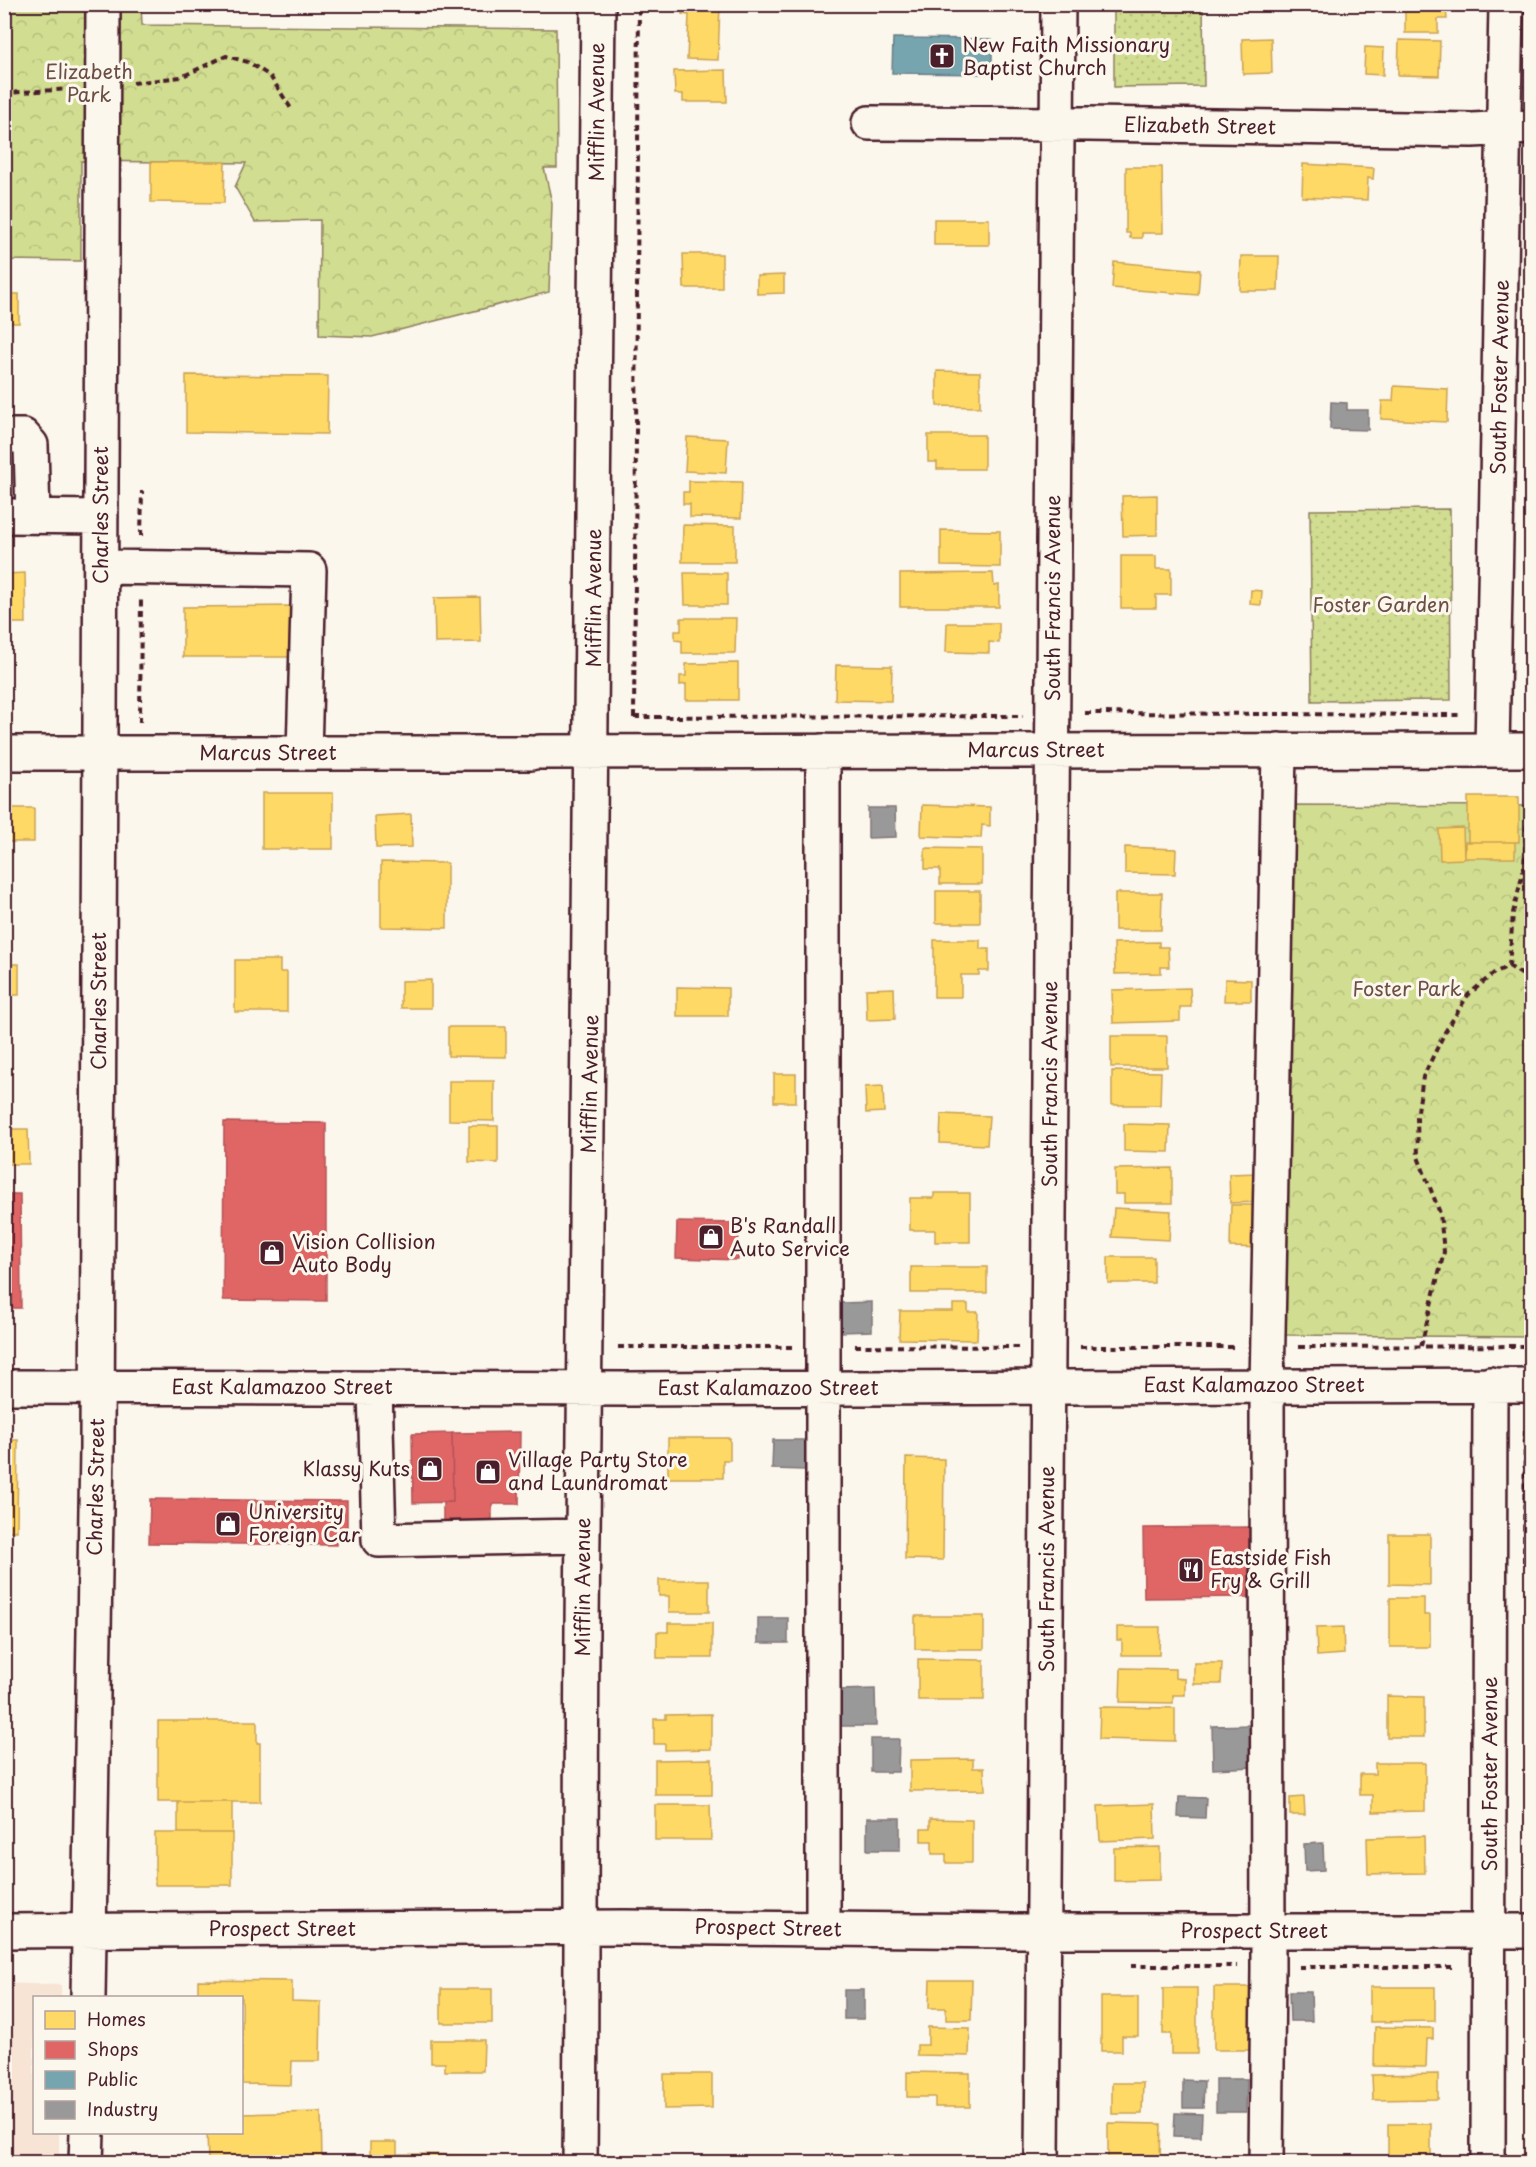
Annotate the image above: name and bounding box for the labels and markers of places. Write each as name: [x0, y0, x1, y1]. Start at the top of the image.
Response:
place label: New Faith Missionary Baptist Church: [962, 29, 1170, 82]
church icon: New Faith Missionary Baptist Church: [927, 41, 957, 71]
place label: B's Randall Auto Service: [730, 1210, 850, 1263]
shop icon: B's Randall Auto Service: [696, 1222, 726, 1252]
place label: Vision Collision Auto Body: [292, 1226, 436, 1279]
shop icon: Vision Collision Auto Body: [257, 1238, 287, 1268]
place label: Village Party Store and Laundromat: [508, 1444, 688, 1497]
place label: Klassy Kuts: [303, 1453, 410, 1483]
shop icon: Klassy Kuts: [415, 1454, 445, 1484]
shop icon: Village Party Store and Laundromat: [473, 1457, 503, 1487]
place label: University Foreign Car: [248, 1496, 361, 1549]
shop icon: University Foreign Car: [213, 1509, 243, 1539]
place label: Eastside Fish Fry & Grill: [1210, 1542, 1332, 1595]
restaurant icon: Eastside Fish Fry & Grill: [1176, 1555, 1206, 1585]

